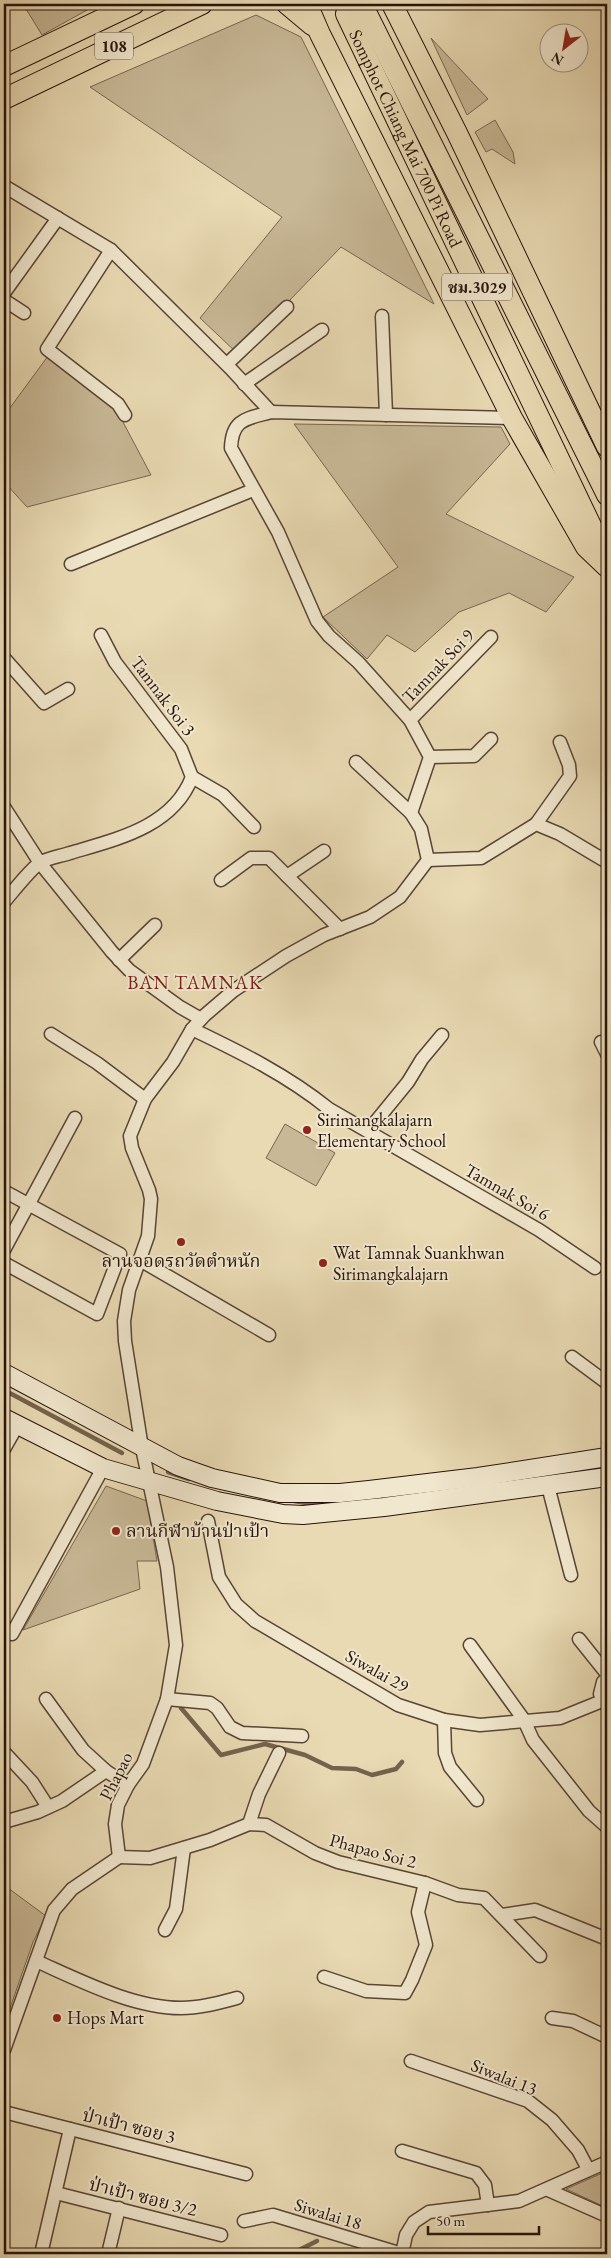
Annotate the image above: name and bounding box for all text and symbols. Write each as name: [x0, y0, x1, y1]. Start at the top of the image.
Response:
north arrow: [538, 22, 588, 72]
street label: Somphot Chiang Mai 700 Pi Road: [344, 26, 468, 252]
road number: 108: [95, 32, 133, 59]
text: N: [547, 48, 567, 70]
road number: ชม.3029: [442, 274, 512, 300]
street label: Tamnak Soi 9: [397, 624, 479, 707]
street label: Tamnak Soi 3: [126, 651, 201, 740]
district label: BAN TAMNAK: [127, 970, 263, 995]
place label: Sirimangkalajarn Elementary School: [317, 1108, 446, 1152]
marker: Sirimangkalajarn Elementary School: [301, 1124, 313, 1136]
street label: Tamnak Soi 6: [461, 1158, 554, 1225]
marker: ลานจอดรถวัดตำหนัก: [175, 1236, 187, 1248]
place label: Wat Tamnak Suankhwan Sirimangkalajarn: [333, 1241, 505, 1285]
place label: ลานจอดรถวัดตำหนัก: [101, 1249, 261, 1272]
marker: Wat Tamnak Suankhwan Sirimangkalajarn: [317, 1257, 329, 1269]
place label: ลานกีฬาบ้านป่าเป้า: [126, 1519, 269, 1542]
marker: ลานกีฬาบ้านป่าเป้า: [110, 1525, 122, 1537]
street label: Siwalai 29: [342, 1644, 413, 1697]
street label: Phapao: [94, 1748, 138, 1804]
street label: Phapao Soi 2: [327, 1828, 419, 1873]
place label: Hops Mart: [67, 2006, 144, 2029]
marker: Hops Mart: [51, 2012, 63, 2024]
street label: Siwalai 13: [468, 2053, 540, 2100]
street label: ป่าเป้า ซอย 3: [80, 2103, 178, 2148]
street label: ป่าเป้า ซอย 3/2: [87, 2172, 200, 2221]
street label: Siwalai 18: [292, 2192, 364, 2235]
scale bar: [428, 2203, 540, 2235]
text: 50 m: [436, 2211, 465, 2230]

